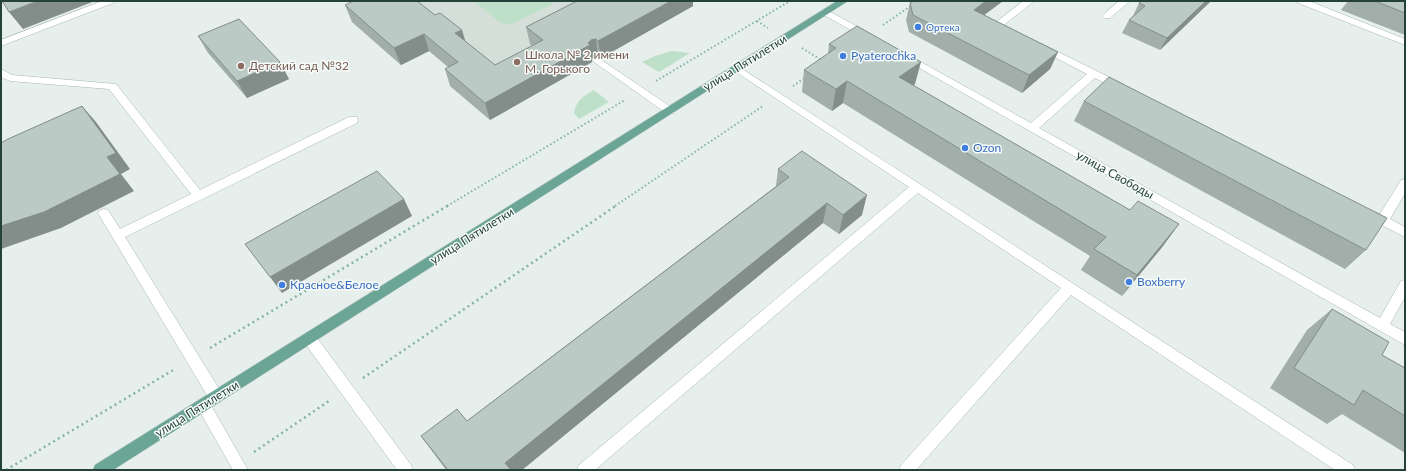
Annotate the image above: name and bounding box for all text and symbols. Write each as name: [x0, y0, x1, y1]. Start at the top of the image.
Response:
place label: Ортека: [926, 21, 960, 33]
marker: Ортека: [913, 22, 923, 32]
street label: улица Пятилетки: [700, 31, 789, 94]
place label: Школа № 2 имени М. Горького: [525, 47, 629, 76]
place label: Pyaterochka: [851, 48, 916, 63]
marker: Pyaterochka: [838, 51, 848, 61]
marker: Школа № 2 имени М. Горького: [512, 57, 522, 67]
place label: Детский сад №32: [249, 58, 349, 73]
marker: Детский сад №32: [236, 61, 246, 71]
place label: Ozon: [973, 140, 1001, 155]
marker: Ozon: [960, 143, 970, 153]
street label: улица Свободы: [1074, 147, 1157, 202]
street label: улица Пятилетки: [427, 204, 516, 267]
place label: Boxberry: [1137, 274, 1186, 289]
place label: Красное&Белое: [290, 277, 379, 292]
marker: Boxberry: [1124, 277, 1134, 287]
marker: Красное&Белое: [277, 280, 287, 290]
street label: улица Пятилетки: [152, 377, 241, 440]

